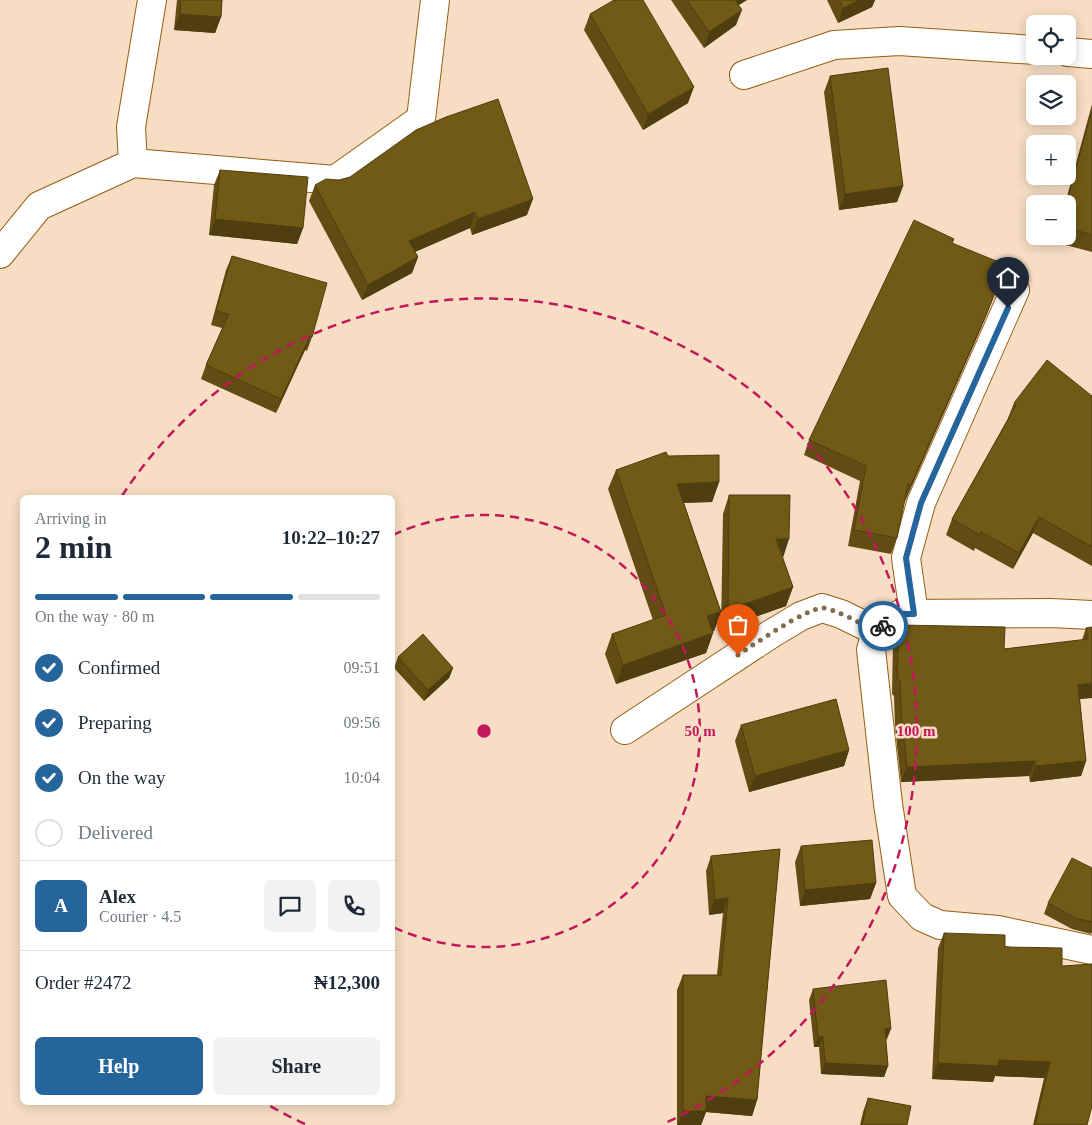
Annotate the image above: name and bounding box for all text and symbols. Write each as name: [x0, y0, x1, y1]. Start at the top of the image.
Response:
map controls: [1026, 15, 1076, 245]
button: locate: [1026, 15, 1076, 65]
button: layers: [1026, 75, 1076, 125]
button: +: [1026, 135, 1076, 185]
button: −: [1026, 195, 1076, 245]
pin: [987, 257, 1029, 308]
icon: home: [994, 264, 1022, 292]
text: Arriving in: [35, 510, 107, 527]
text: 10:22–10:27: [282, 527, 380, 548]
text: 2 min: [35, 529, 112, 565]
courier: [858, 601, 908, 651]
pin: [717, 604, 759, 655]
text: On the way · 80 m: [35, 608, 155, 625]
icon: bag: [724, 611, 752, 639]
icon: bike: [869, 612, 897, 640]
icon: check: [35, 654, 63, 682]
text: Confirmed: [78, 657, 160, 678]
text: 09:51: [344, 659, 380, 676]
icon: check: [35, 709, 63, 737]
text: Preparing: [78, 712, 152, 733]
text: 09:56: [344, 714, 380, 731]
centre of rings: [475, 722, 493, 740]
text: 50 m: [684, 723, 716, 739]
text: 100 m: [897, 723, 936, 739]
icon: check: [35, 764, 63, 792]
text: On the way: [78, 767, 166, 788]
text: 10:04: [344, 769, 380, 786]
text: Delivered: [78, 822, 153, 843]
button: chat: [264, 880, 316, 932]
button: phone: [328, 880, 380, 932]
text: Alex: [99, 886, 136, 907]
text: A: [54, 895, 68, 916]
text: Courier · 4.5: [99, 908, 181, 925]
text: Order #2472: [35, 972, 132, 993]
text: ₦12,300: [314, 972, 380, 993]
button: Help: [35, 1037, 203, 1095]
button: Share: [213, 1037, 380, 1095]

